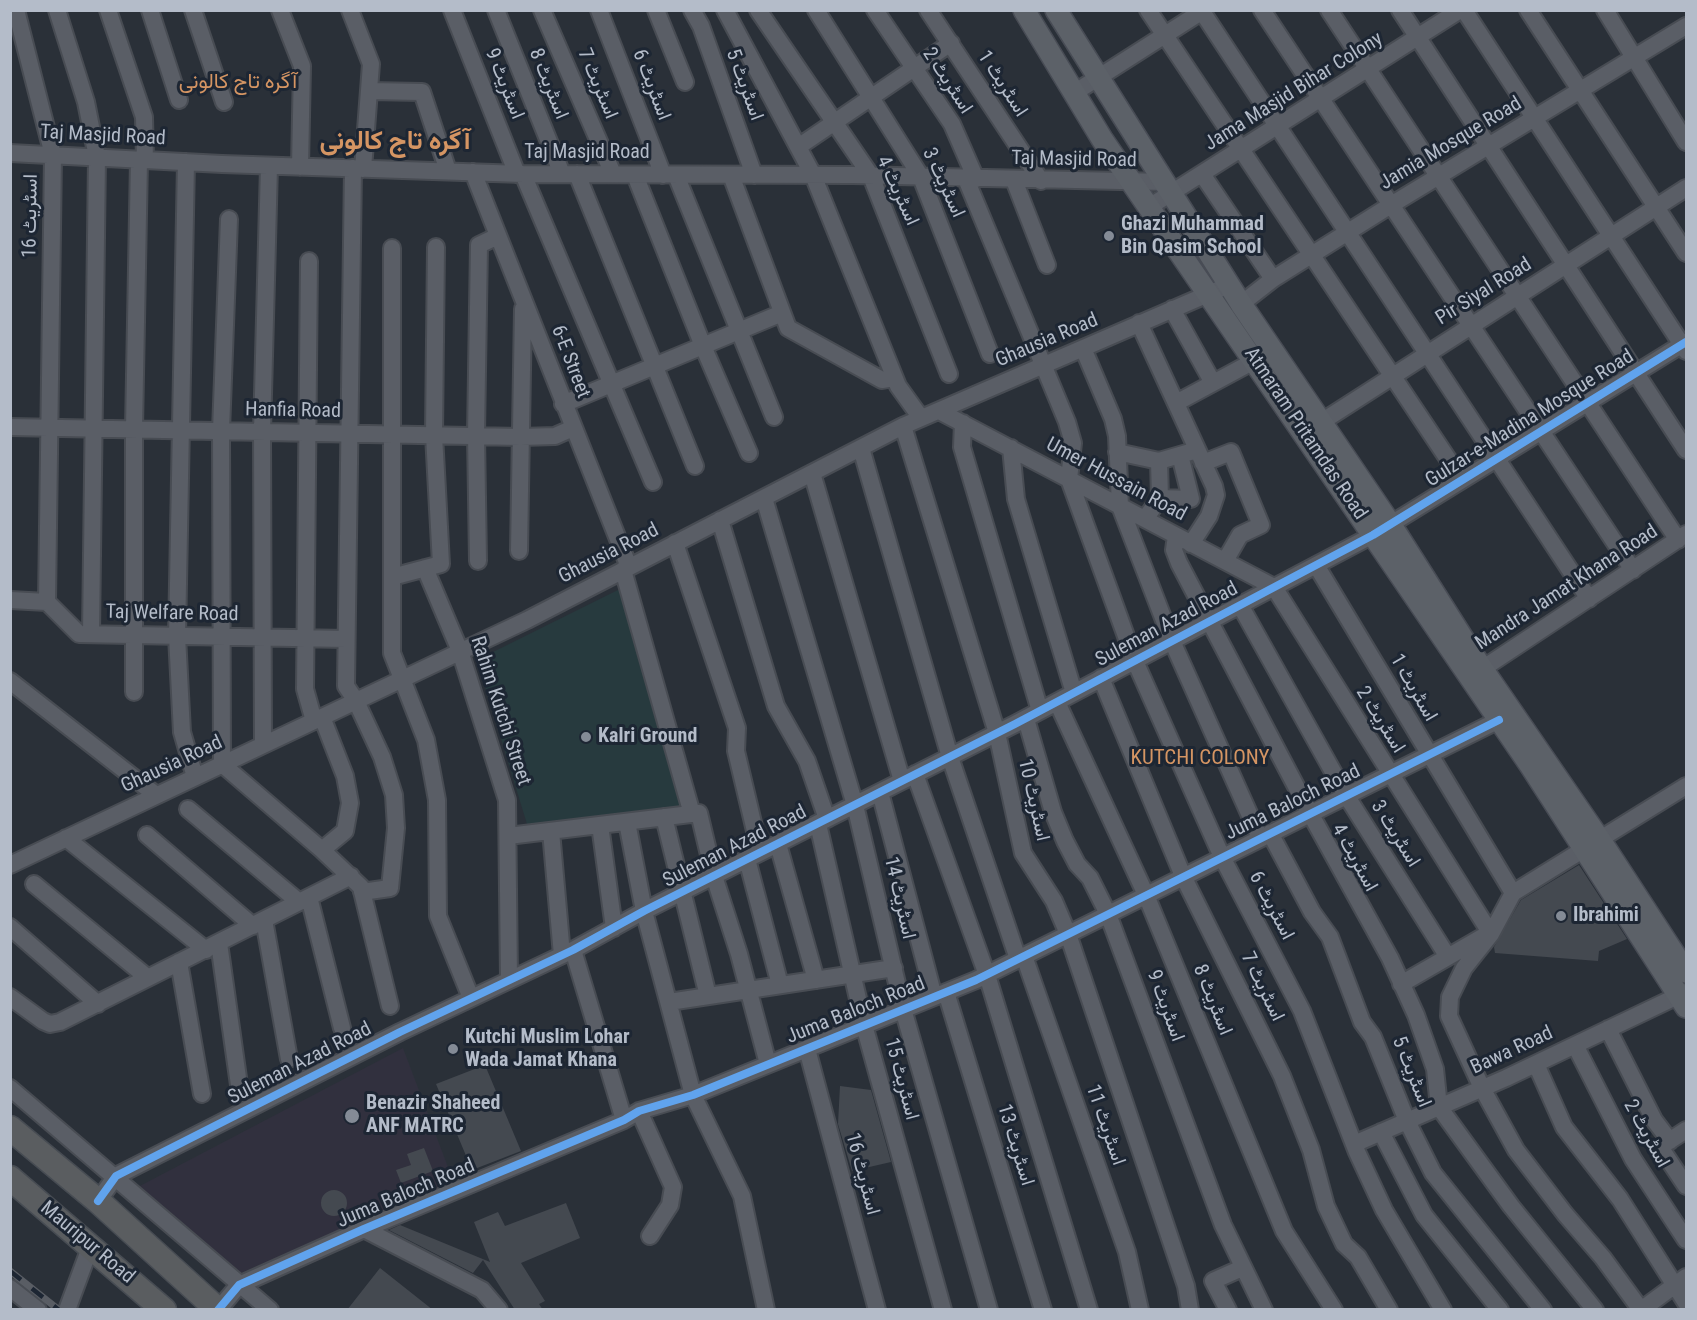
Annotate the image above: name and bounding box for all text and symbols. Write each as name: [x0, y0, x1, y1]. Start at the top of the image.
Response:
street label: Jama Masjid Bihar Colony: [1201, 27, 1387, 157]
street label: اسٹریٹ 2: [917, 43, 977, 119]
street label: اسٹریٹ 9: [479, 45, 529, 123]
street label: اسٹریٹ 8: [523, 45, 573, 123]
street label: اسٹریٹ 7: [571, 45, 623, 123]
street label: اسٹریٹ 6: [627, 46, 675, 124]
street label: اسٹریٹ 5: [720, 46, 768, 124]
street label: اسٹریٹ 1: [972, 46, 1032, 122]
district label: آگرہ تاج کالونی: [179, 70, 297, 96]
street label: Jamia Mosque Road: [1376, 92, 1526, 196]
street label: Taj Masjid Road: [40, 121, 166, 151]
district label: آگرہ تاج کالونی: [319, 126, 471, 158]
street label: Taj Masjid Road: [524, 141, 650, 165]
street label: اسٹریٹ 3: [916, 144, 970, 222]
street label: Taj Masjid Road: [1011, 147, 1137, 173]
street label: اسٹریٹ 4: [870, 152, 924, 230]
street label: اسٹریٹ 16: [18, 174, 44, 258]
place label: Ghazi Muhammad Bin Qasim School: [1121, 213, 1264, 260]
marker: Ghazi Muhammad Bin Qasim School: [1102, 229, 1116, 243]
street label: Pir Siyal Road: [1432, 253, 1536, 331]
street label: Ghausia Road: [992, 309, 1102, 373]
street label: 6-E Street: [545, 322, 595, 402]
street label: Atmaram Pritamdas Road: [1238, 343, 1372, 525]
street label: Gulzar-e-Madina Mosque Road: [1421, 345, 1639, 493]
street label: Hanfia Road: [245, 398, 341, 424]
street label: Umer Hussain Road: [1042, 433, 1190, 527]
street label: Ghausia Road: [555, 519, 663, 589]
street label: Mandra Jamat Khana Road: [1471, 520, 1663, 656]
street label: Suleman Azad Road: [1092, 577, 1242, 673]
street label: Taj Welfare Road: [105, 601, 239, 627]
street label: Rahim Kutchi Street: [465, 633, 535, 789]
street label: اسٹریٹ 1: [1384, 650, 1442, 726]
street label: اسٹریٹ 2: [1350, 682, 1410, 758]
place label: Kalri Ground: [598, 725, 697, 749]
marker: Kalri Ground: [579, 730, 593, 744]
street label: Ghausia Road: [118, 731, 226, 799]
district label: KUTCHI COLONY: [1121, 746, 1279, 772]
street label: اسٹریٹ 10: [1012, 756, 1054, 844]
street label: Juma Baloch Road: [1222, 760, 1364, 846]
street label: اسٹریٹ 3: [1365, 796, 1425, 872]
street label: Suleman Azad Road: [659, 801, 811, 893]
street label: اسٹریٹ 4: [1326, 820, 1382, 896]
street label: اسٹریٹ 14: [878, 854, 920, 942]
street label: اسٹریٹ 6: [1243, 868, 1299, 944]
place label: Ibrahimi: [1573, 904, 1639, 928]
marker: Ibrahimi: [1554, 909, 1568, 923]
street label: اسٹریٹ 7: [1235, 948, 1289, 1026]
street label: اسٹریٹ 8: [1187, 961, 1237, 1039]
street label: اسٹریٹ 9: [1141, 967, 1189, 1045]
street label: Juma Baloch Road: [783, 972, 929, 1050]
street label: Suleman Azad Road: [224, 1018, 376, 1110]
street label: Bawa Road: [1467, 1022, 1557, 1080]
place label: Kutchi Muslim Lohar Wada Jamat Khana: [465, 1026, 630, 1073]
street label: اسٹریٹ 5: [1386, 1033, 1436, 1111]
street label: اسٹریٹ 15: [879, 1035, 923, 1123]
marker: Kutchi Muslim Lohar Wada Jamat Khana: [446, 1042, 460, 1056]
street label: اسٹریٹ 11: [1080, 1081, 1130, 1169]
place label: Benazir Shaheed ANF MATRC: [366, 1092, 500, 1139]
street label: اسٹریٹ 2: [1618, 1096, 1674, 1172]
street label: اسٹریٹ 13: [991, 1101, 1039, 1189]
marker: Benazir Shaheed ANF MATRC: [343, 1107, 361, 1125]
street label: اسٹریٹ 16: [840, 1130, 884, 1218]
street label: Juma Baloch Road: [334, 1154, 478, 1234]
street label: Mauripur Road: [35, 1197, 139, 1289]

